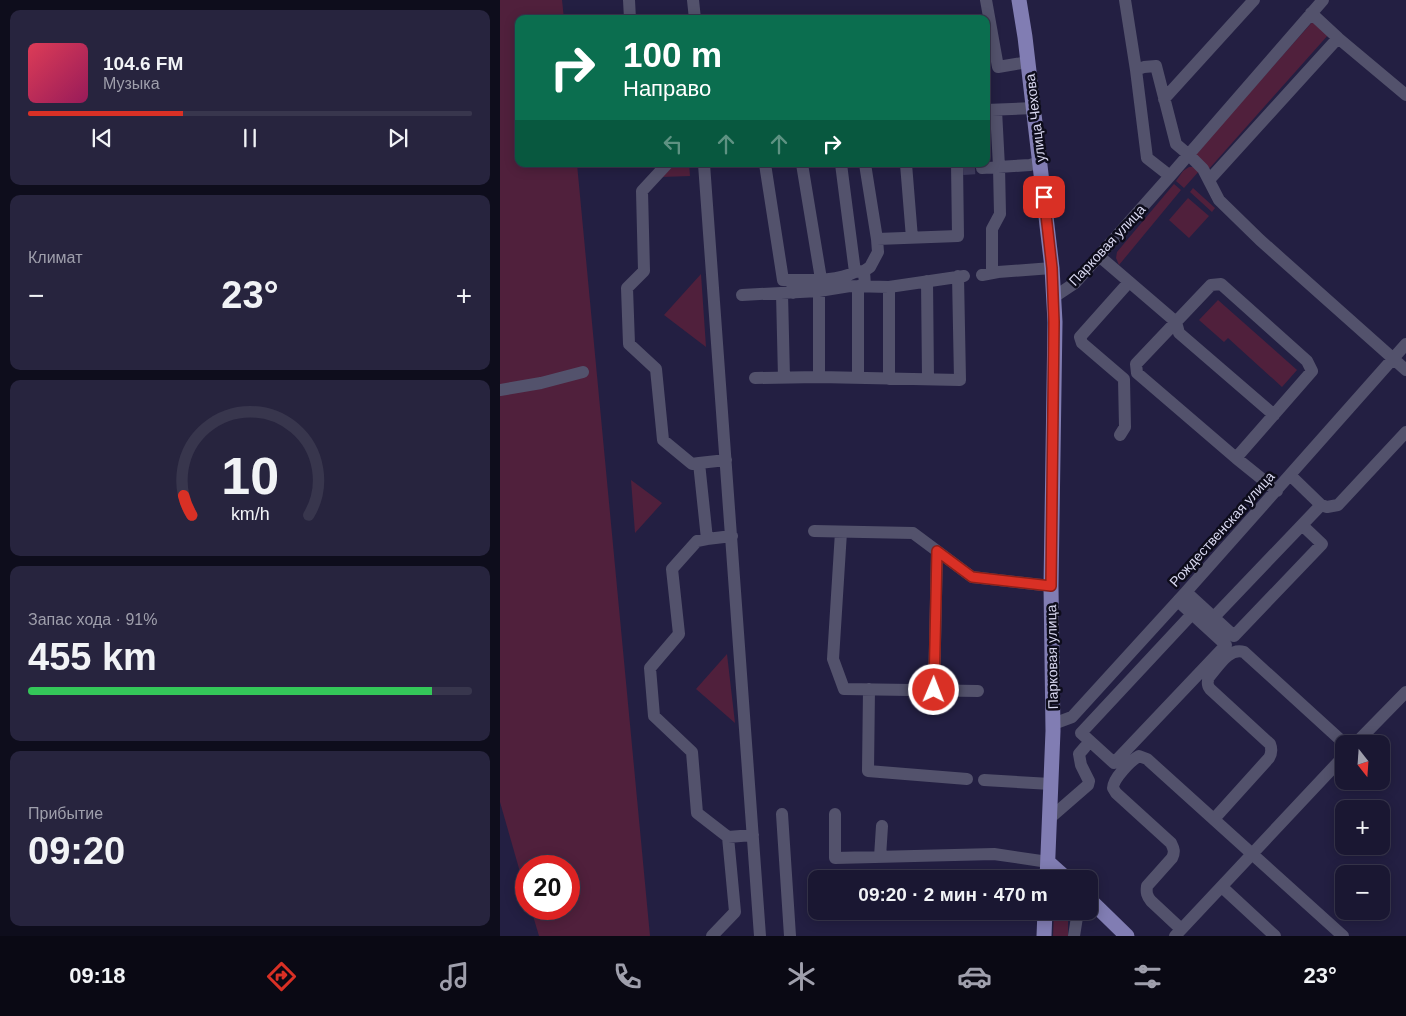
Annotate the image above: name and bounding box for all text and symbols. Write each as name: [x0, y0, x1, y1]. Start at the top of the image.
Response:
icon: right: [540, 35, 605, 100]
text: 100 m: [623, 35, 722, 74]
text: 104.6 FM: [103, 53, 183, 74]
street label: улица Чехова: [1022, 73, 1048, 163]
text: Музыка: [103, 75, 160, 92]
text: Направо: [623, 76, 711, 101]
icon: previous: [88, 124, 116, 152]
icon: pause: [236, 124, 264, 152]
icon: next: [384, 124, 412, 152]
icon: left: [659, 130, 687, 158]
icon: ahead: [712, 130, 740, 158]
icon: ahead: [765, 130, 793, 158]
icon: right: [818, 130, 846, 158]
pin: [1023, 176, 1065, 218]
icon: arrive: [1030, 183, 1058, 211]
street label: Парковая улица: [1065, 201, 1149, 289]
text: Климат: [28, 249, 82, 266]
text: 23°: [221, 274, 279, 316]
text: −: [28, 280, 44, 311]
text: +: [456, 280, 472, 311]
text: 10: [221, 447, 279, 505]
street label: Рождественская улица: [1166, 468, 1278, 590]
text: km/h: [231, 504, 269, 524]
street label: Парковая улица: [1043, 604, 1061, 709]
text: Запас хода · 91%: [28, 611, 157, 628]
text: 455 km: [28, 636, 157, 678]
position arrow: [907, 663, 959, 715]
north arrow: [1335, 735, 1390, 790]
map controls: [1335, 735, 1390, 920]
button: +: [1335, 800, 1390, 855]
text: Прибытие: [28, 805, 103, 822]
text: 09:20: [28, 830, 125, 872]
speed limit sign: 20: [515, 855, 580, 920]
button: −: [1335, 865, 1390, 920]
text: 09:20 · 2 мин · 470 m: [858, 884, 1048, 905]
icon: directions: [264, 959, 299, 994]
icon: music: [437, 959, 472, 994]
icon: phone: [610, 959, 645, 994]
icon: climate: [784, 959, 819, 994]
icon: car: [957, 959, 992, 994]
icon: filters: [1130, 959, 1165, 994]
text: 09:18: [69, 963, 125, 988]
text: 23°: [1304, 963, 1337, 988]

